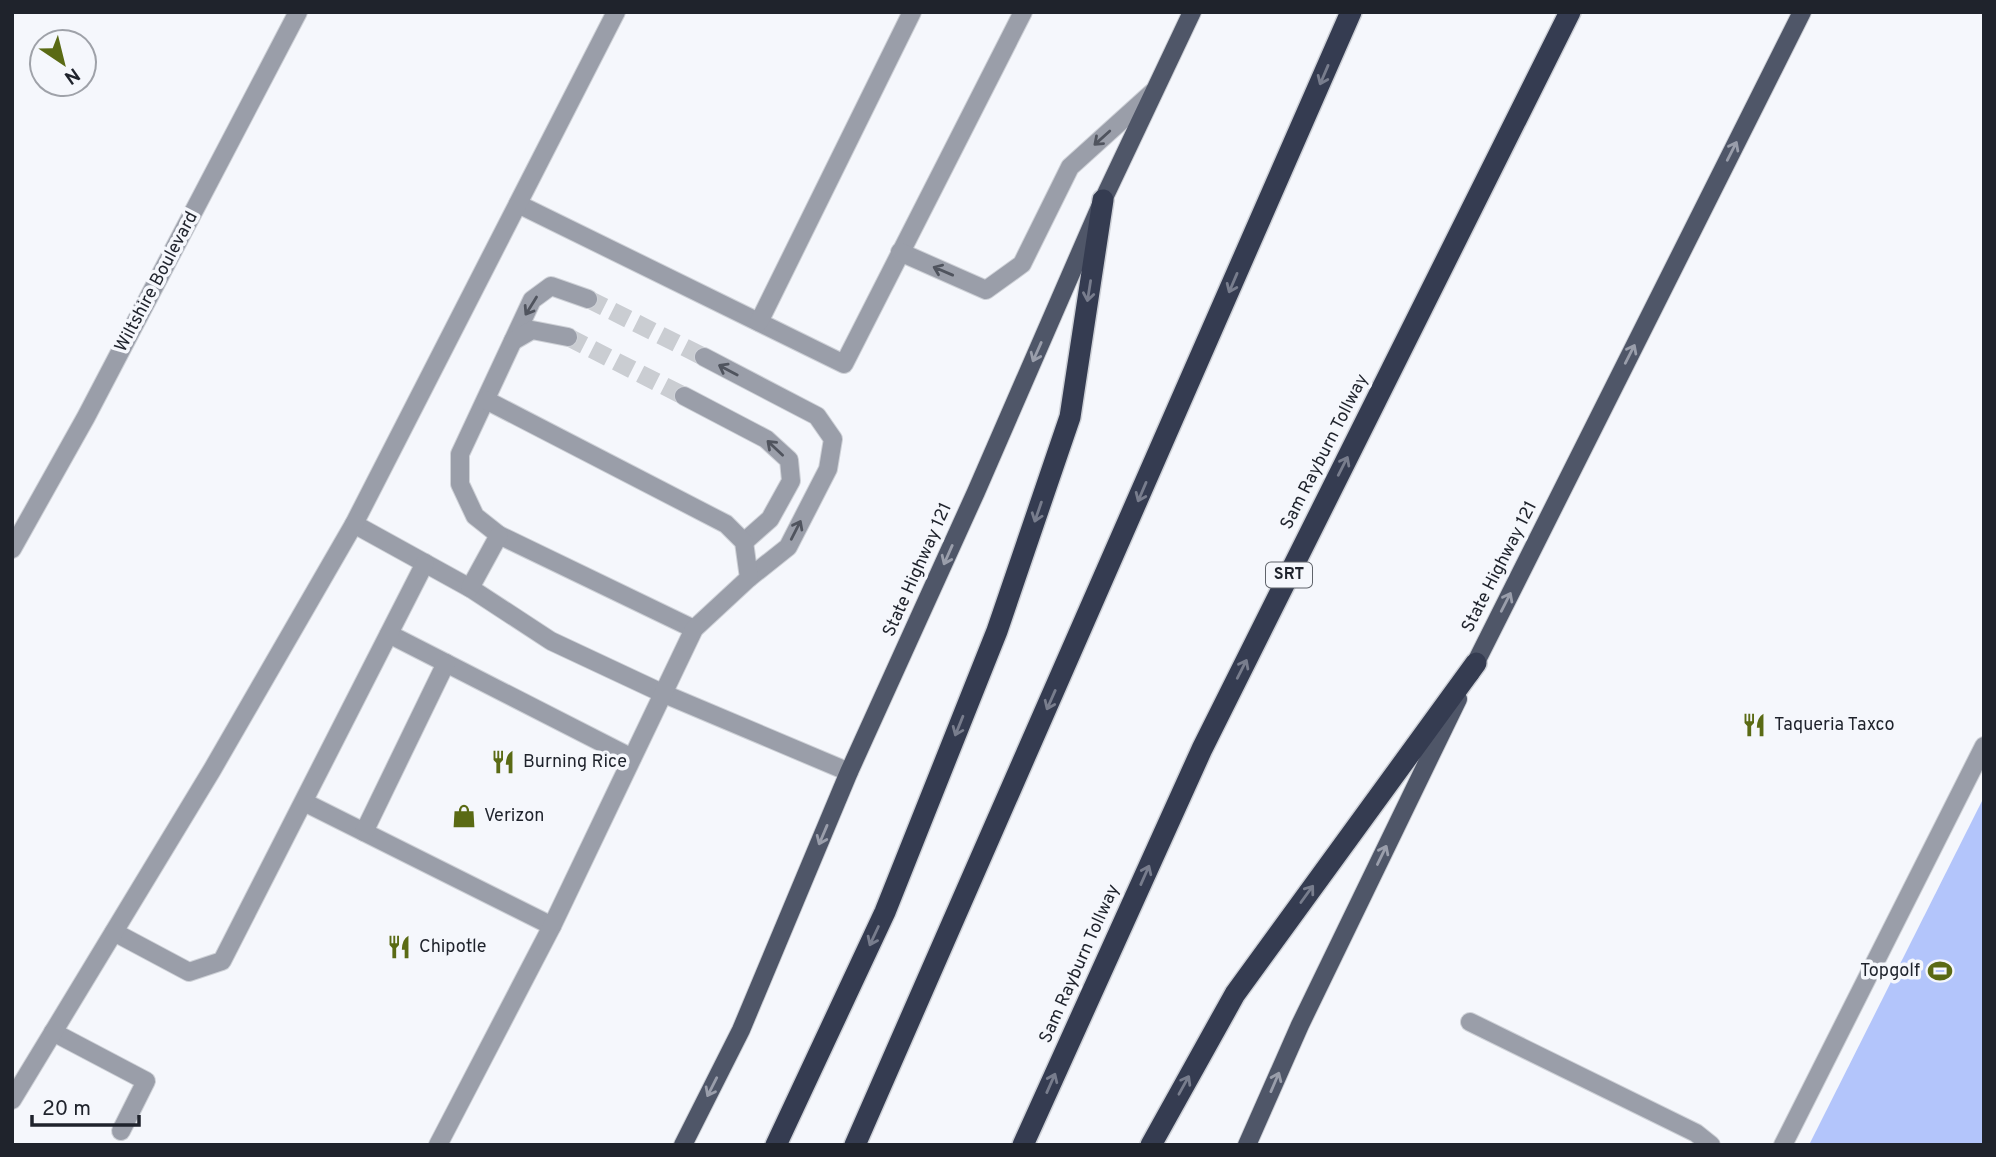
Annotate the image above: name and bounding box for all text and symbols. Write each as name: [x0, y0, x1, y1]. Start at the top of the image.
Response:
north arrow: [28, 28, 98, 98]
text: N: [59, 62, 84, 89]
one-way arrow: [1317, 64, 1330, 85]
one-way arrow: [1093, 130, 1111, 146]
one-way arrow: [1726, 141, 1740, 162]
street label: Wiltshire Boulevard: [110, 208, 204, 356]
one-way arrow: [933, 264, 955, 277]
one-way arrow: [1226, 272, 1239, 294]
one-way arrow: [1082, 280, 1095, 302]
one-way arrow: [523, 296, 538, 315]
one-way arrow: [1030, 341, 1043, 362]
one-way arrow: [1624, 344, 1638, 365]
one-way arrow: [718, 363, 739, 376]
street label: Sam Rayburn Tollway: [1276, 370, 1374, 534]
one-way arrow: [766, 440, 784, 456]
one-way arrow: [1337, 456, 1351, 477]
one-way arrow: [1135, 481, 1148, 502]
street label: State Highway 121: [1457, 497, 1543, 637]
street label: State Highway 121: [878, 499, 958, 641]
one-way arrow: [1031, 501, 1043, 523]
one-way arrow: [790, 520, 804, 541]
one-way arrow: [941, 543, 954, 565]
road number: SRT: [1266, 562, 1312, 588]
one-way arrow: [1500, 592, 1514, 613]
one-way arrow: [1235, 659, 1249, 680]
one-way arrow: [1044, 689, 1057, 711]
restaurant icon: Taqueria Taxco: [1740, 711, 1768, 739]
one-way arrow: [952, 714, 965, 736]
place label: Taqueria Taxco: [1774, 714, 1895, 737]
restaurant icon: Burning Rice: [489, 748, 517, 776]
place label: Burning Rice: [523, 751, 627, 774]
shop icon: Verizon: [450, 802, 478, 830]
place label: Verizon: [484, 805, 544, 828]
one-way arrow: [816, 824, 829, 845]
one-way arrow: [1376, 845, 1390, 866]
one-way arrow: [1139, 865, 1152, 886]
street label: Sam Rayburn Tollway: [1035, 881, 1125, 1047]
one-way arrow: [1300, 885, 1315, 904]
one-way arrow: [866, 926, 879, 947]
restaurant icon: Chipotle: [385, 933, 413, 961]
place label: Chipotle: [419, 936, 487, 959]
sports icon: Topgolf: [1926, 957, 1954, 985]
place label: Topgolf: [1860, 960, 1920, 983]
one-way arrow: [1045, 1072, 1058, 1094]
one-way arrow: [1269, 1072, 1282, 1094]
one-way arrow: [1178, 1075, 1191, 1096]
one-way arrow: [704, 1076, 718, 1097]
scale bar: [32, 1084, 138, 1128]
text: 20 m: [42, 1096, 91, 1123]

